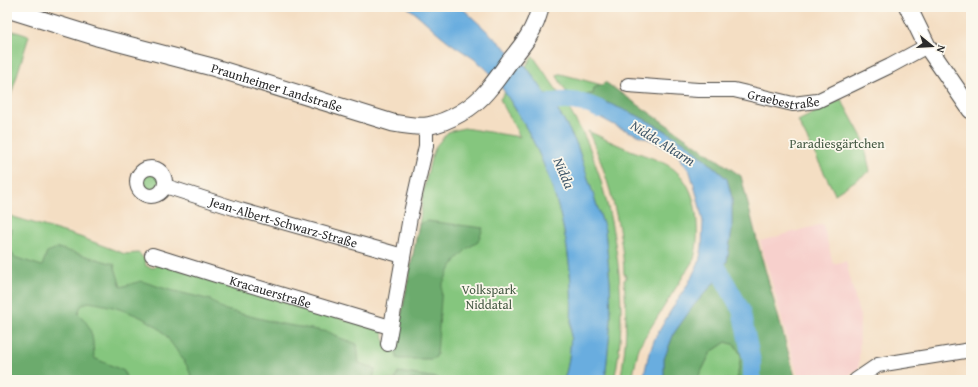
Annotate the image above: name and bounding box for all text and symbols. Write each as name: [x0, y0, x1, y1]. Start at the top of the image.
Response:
north arrow: [912, 26, 952, 66]
text: N: [933, 43, 950, 56]
street label: Praunheimer Landstraße: [209, 58, 345, 117]
street label: Graebestraße: [746, 85, 821, 114]
water label: Nidda Altarm: [627, 115, 699, 171]
park label: Paradiesgärtchen: [789, 134, 885, 153]
water label: Nidda: [549, 154, 580, 192]
street label: Jean-Albert-Schwarz-Straße: [205, 191, 360, 253]
street label: Kracauerstraße: [227, 271, 314, 313]
park label: Volkspark Niddatal: [462, 280, 517, 314]

